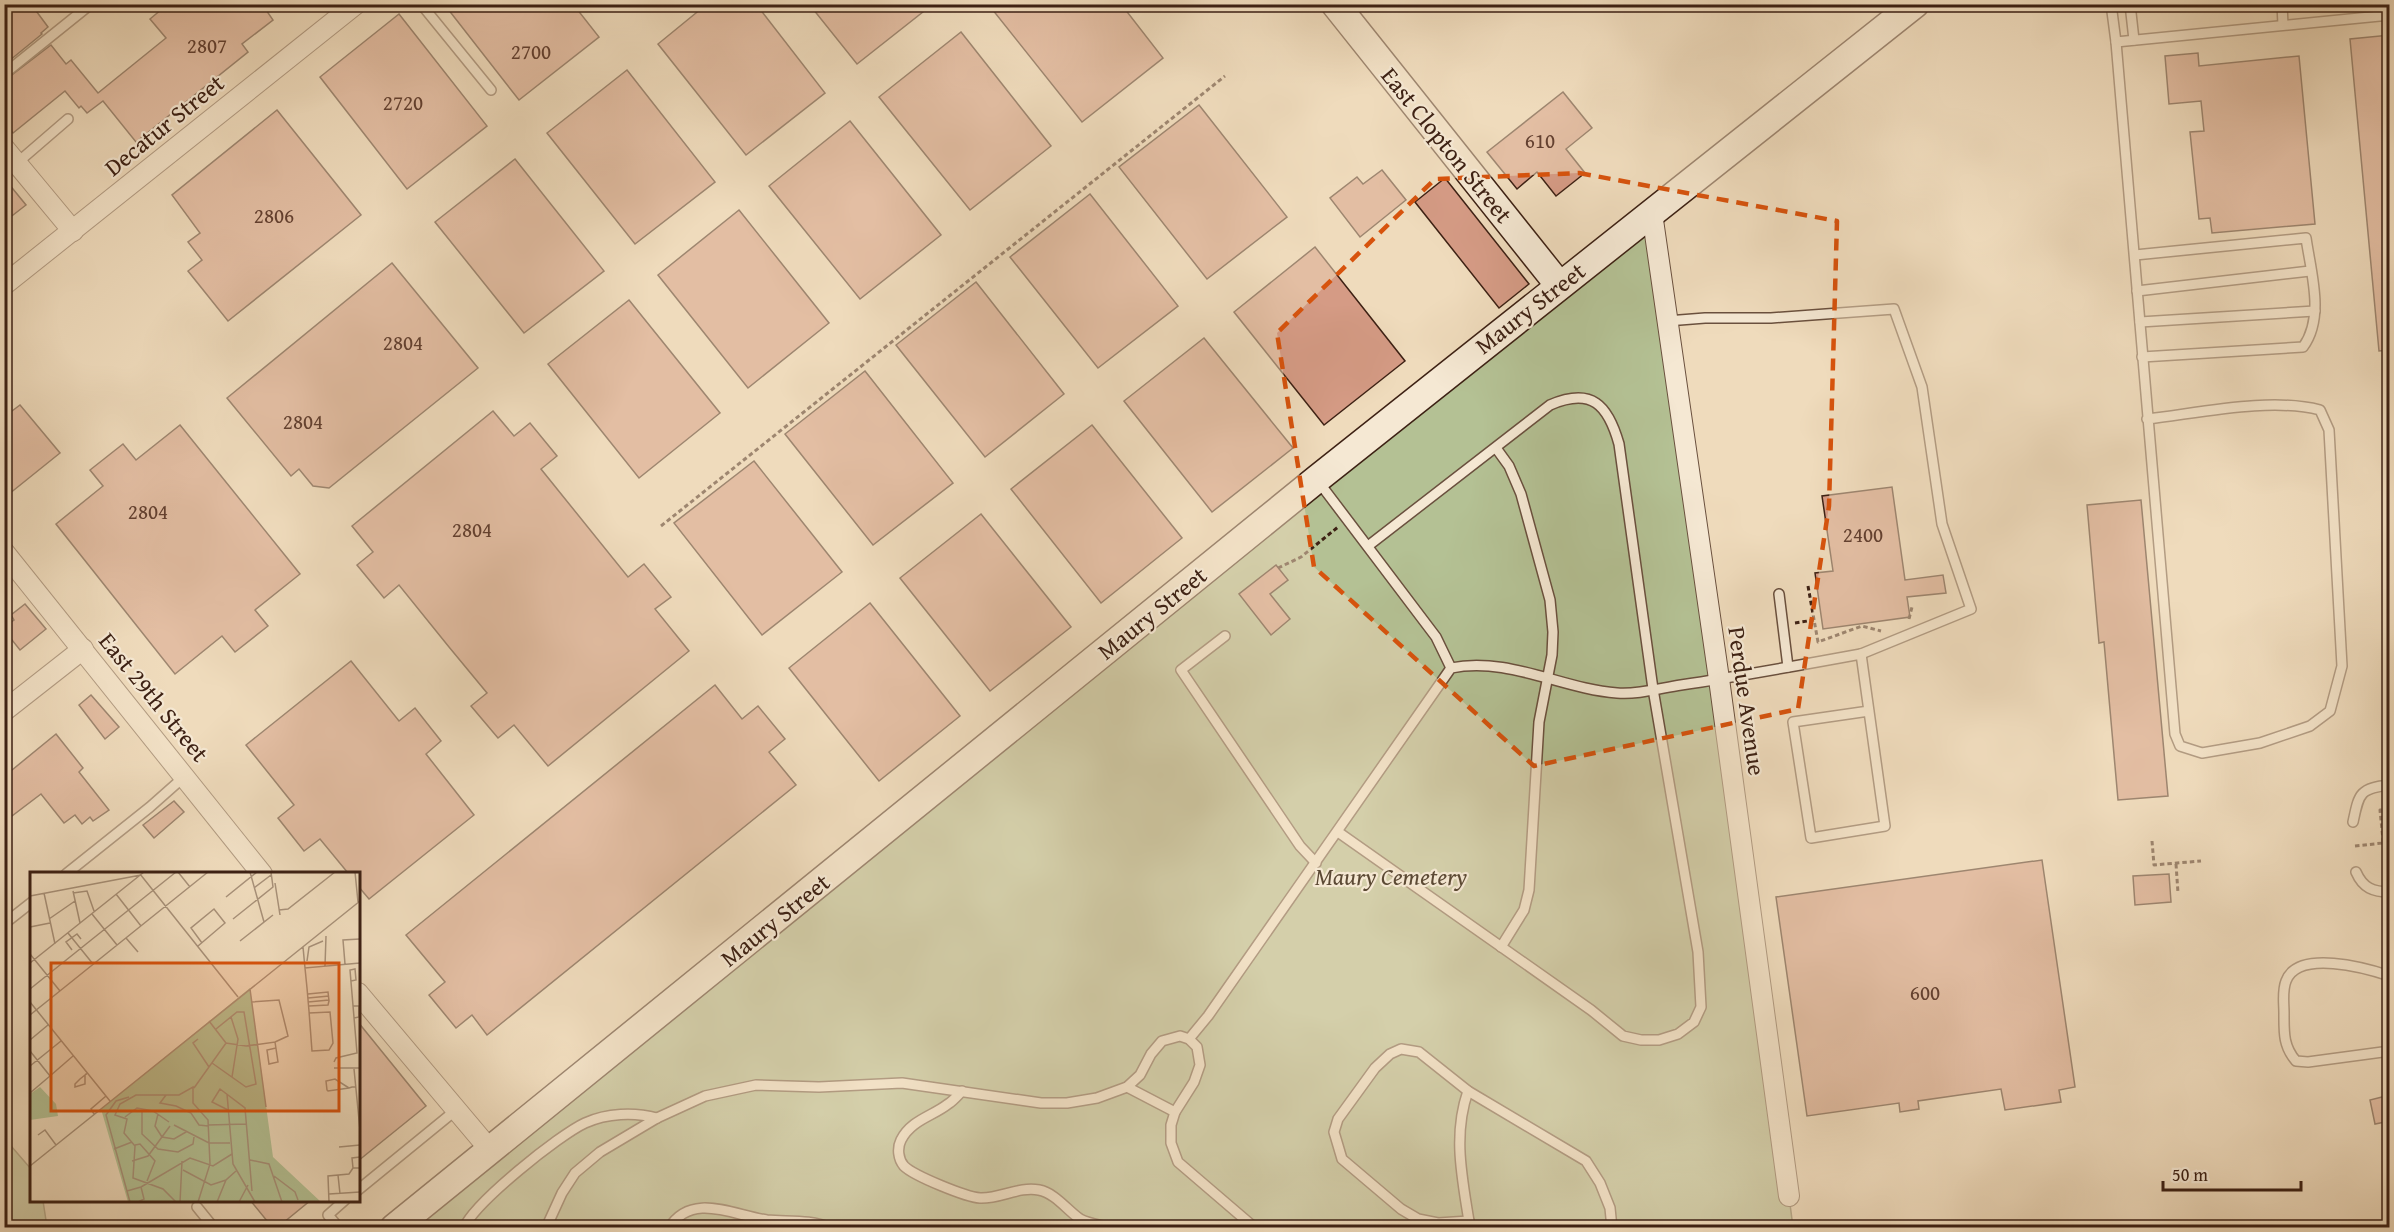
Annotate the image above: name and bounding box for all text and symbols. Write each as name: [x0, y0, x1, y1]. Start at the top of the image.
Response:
house number: 2807: [187, 30, 227, 61]
house number: 2700: [511, 36, 551, 67]
street label: East Clopton Street: [1373, 59, 1521, 231]
street label: Decatur Street: [97, 65, 232, 184]
house number: 2720: [383, 87, 423, 118]
house number: 610: [1525, 125, 1555, 156]
house number: 2806: [254, 200, 294, 231]
street label: Maury Street: [1467, 253, 1593, 362]
house number: 2804: [383, 327, 423, 358]
house number: 2804: [283, 406, 323, 437]
house number: 2804: [128, 496, 168, 527]
house number: 2804: [452, 514, 492, 545]
house number: 2400: [1843, 519, 1883, 550]
street label: Maury Street: [1090, 558, 1215, 668]
street label: Perdue Avenue: [1719, 624, 1775, 778]
street label: East 29th Street: [91, 625, 218, 770]
park label: Maury Cemetery: [1315, 859, 1467, 894]
street label: Maury Street: [713, 865, 838, 975]
inset map: [30, 872, 360, 1202]
house number: 600: [1910, 977, 1940, 1008]
scale bar: [2163, 1154, 2301, 1192]
text: 50 m: [2172, 1161, 2208, 1188]

